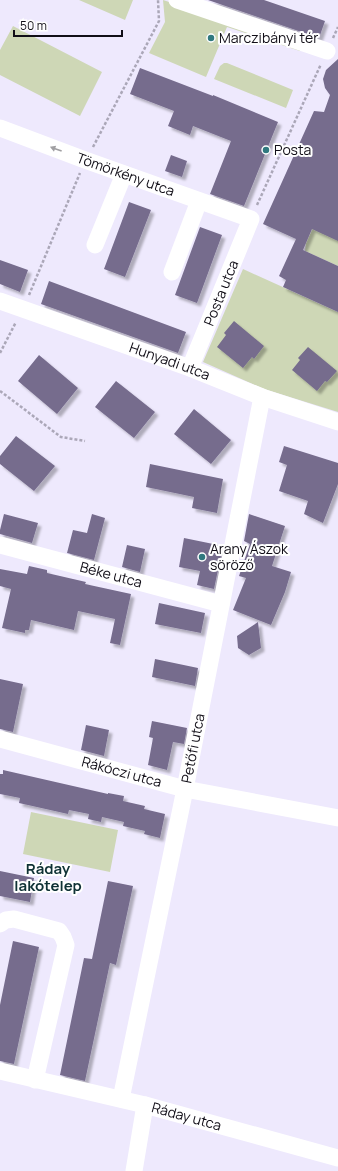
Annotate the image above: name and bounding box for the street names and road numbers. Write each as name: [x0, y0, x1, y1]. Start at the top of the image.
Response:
street label: Tömörkény utca: [74, 148, 177, 200]
street label: Posta utca: [199, 257, 242, 328]
street label: Hunyadi utca: [127, 337, 213, 384]
street label: Béke utca: [78, 557, 144, 592]
street label: Petőfi utca: [176, 712, 209, 785]
street label: Rákóczi utca: [80, 752, 164, 791]
street label: Ráday utca: [150, 1097, 224, 1135]

